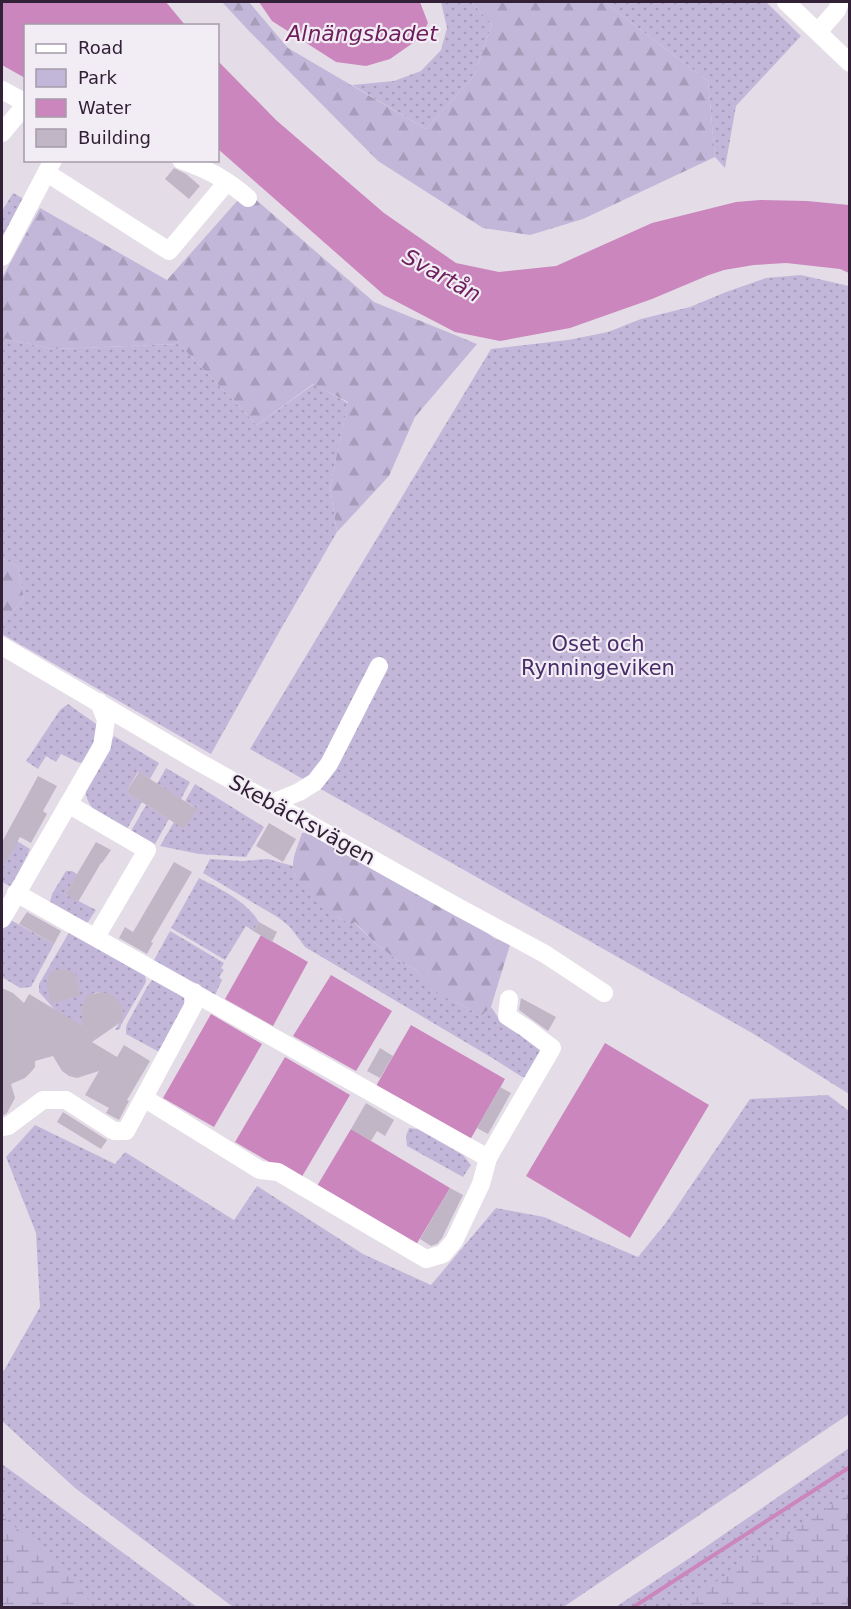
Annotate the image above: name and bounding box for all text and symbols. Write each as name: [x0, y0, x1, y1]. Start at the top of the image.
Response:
water label: Alnängsbadet: [284, 21, 439, 46]
legend: [24, 24, 219, 162]
text: Road: [78, 37, 123, 58]
text: Park: [78, 67, 117, 88]
text: Water: [78, 97, 132, 118]
text: Building: [78, 127, 151, 148]
water label: Svartån: [398, 244, 485, 307]
park label: Oset och Rynningeviken: [521, 632, 675, 680]
street label: Skebäcksvägen: [225, 770, 379, 870]

